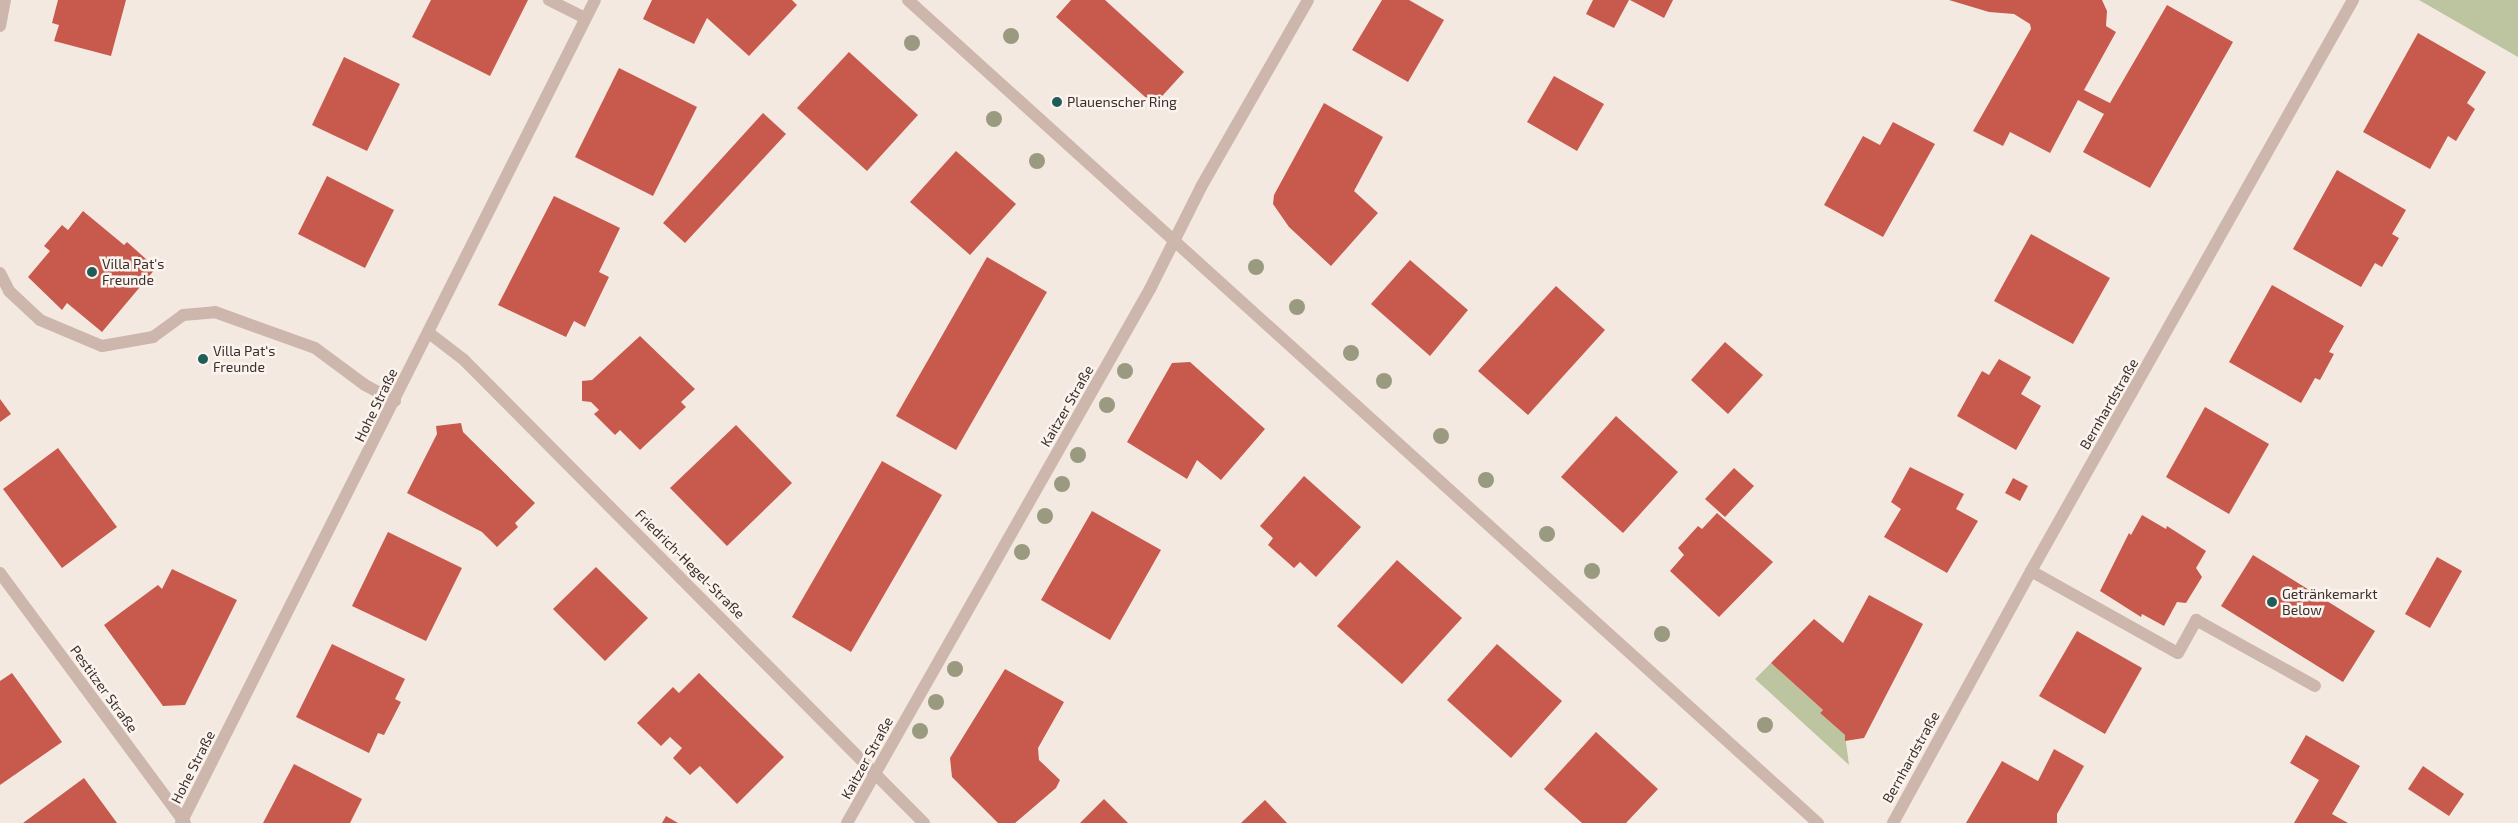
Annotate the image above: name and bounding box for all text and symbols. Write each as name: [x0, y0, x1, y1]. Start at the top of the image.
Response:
place label: Plauenscher Ring: [1067, 94, 1177, 110]
marker: Plauenscher Ring: [1051, 96, 1063, 108]
place label: Villa Pat's Freunde: [102, 256, 164, 288]
marker: Villa Pat's Freunde: [86, 266, 98, 278]
place label: Villa Pat‘s Freunde: [213, 343, 275, 376]
marker: Villa Pat‘s Freunde: [197, 353, 209, 365]
street label: Bernhardstraße: [2076, 356, 2142, 452]
street label: Kaitzer Straße: [1037, 362, 1097, 450]
street label: Hohe Straße: [351, 366, 401, 444]
street label: Friedrich-Hegel-Straße: [632, 506, 748, 622]
place label: Getränkemarkt Below: [2282, 586, 2378, 618]
marker: Getränkemarkt Below: [2266, 596, 2278, 608]
street label: Pestitzer Straße: [67, 642, 141, 736]
street label: Bernhardstraße: [1879, 708, 1943, 806]
street label: Kaitzer Straße: [837, 714, 897, 802]
street label: Hohe Straße: [167, 728, 219, 806]

